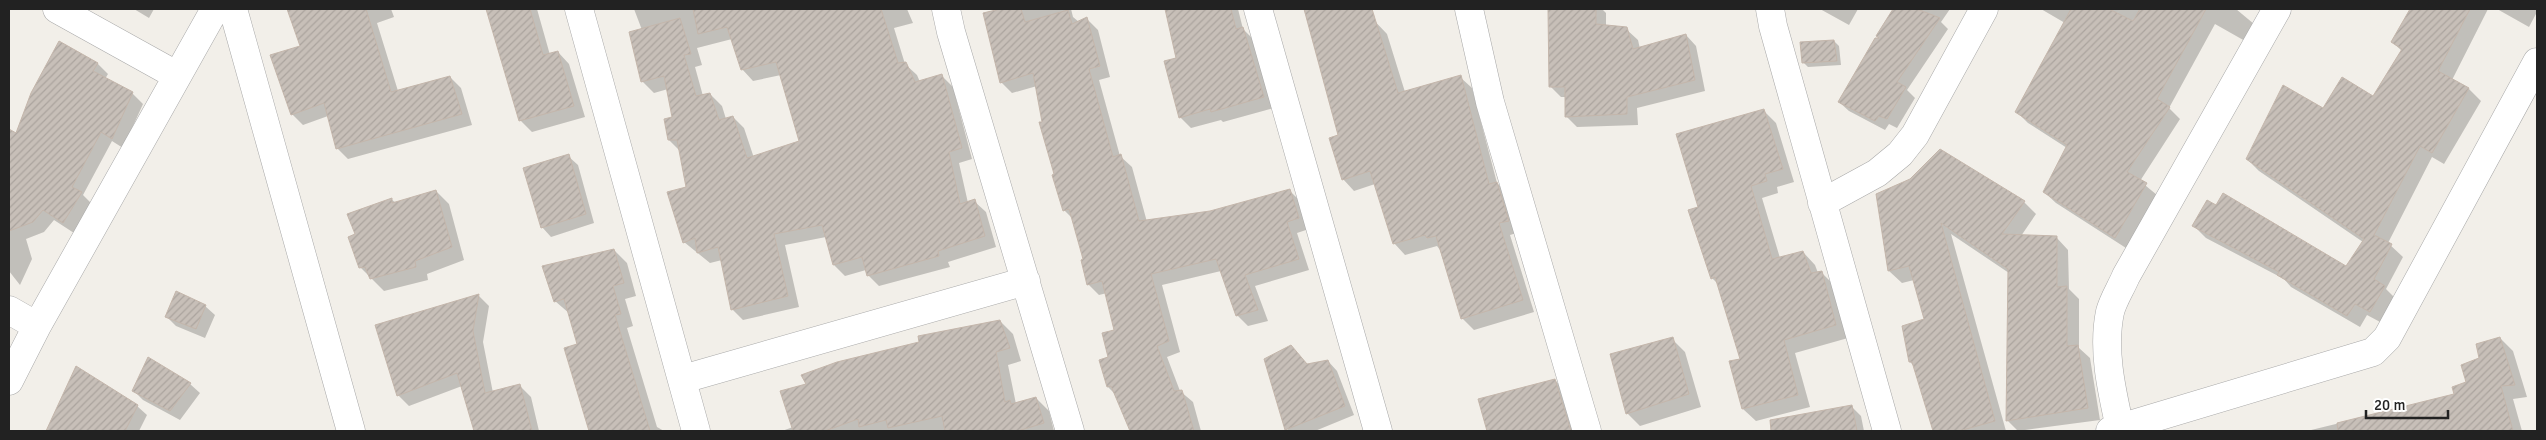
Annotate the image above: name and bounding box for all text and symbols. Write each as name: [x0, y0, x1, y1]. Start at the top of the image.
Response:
scale bar: [2366, 388, 2448, 420]
text: 20 m: [2374, 396, 2405, 414]

